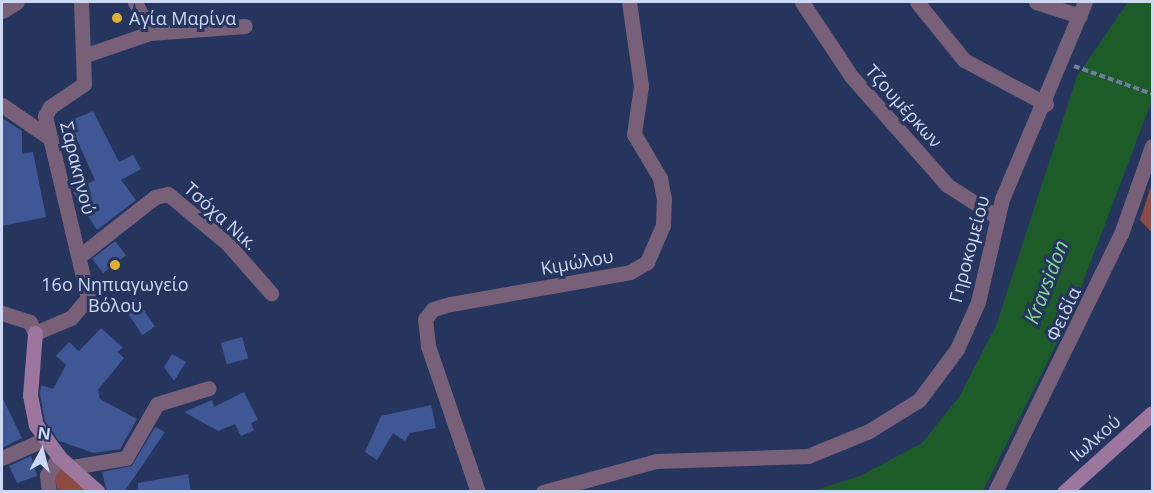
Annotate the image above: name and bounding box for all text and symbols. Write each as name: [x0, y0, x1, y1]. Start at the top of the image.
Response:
place label: Αγία Μαρίνα: [129, 7, 236, 29]
marker: Αγία Μαρίνα: [110, 11, 124, 25]
street label: Τζουμέρκων: [861, 60, 947, 152]
street label: Σαρακηνού: [56, 119, 100, 217]
street label: Τσόχα Νικ.: [180, 178, 262, 254]
street label: Γηροκομείου: [944, 193, 994, 305]
water label: Kravsidon: [1019, 237, 1073, 327]
street label: Κιμώλου: [539, 245, 615, 279]
marker: 16ο Νηπιαγωγείο Βόλου: [108, 258, 122, 272]
place label: 16ο Νηπιαγωγείο Βόλου: [41, 274, 189, 316]
street label: Φειδία: [1041, 284, 1085, 344]
street label: Ιωλκού: [1065, 410, 1125, 466]
north arrow: [12, 421, 72, 481]
text: N: [36, 421, 52, 445]

